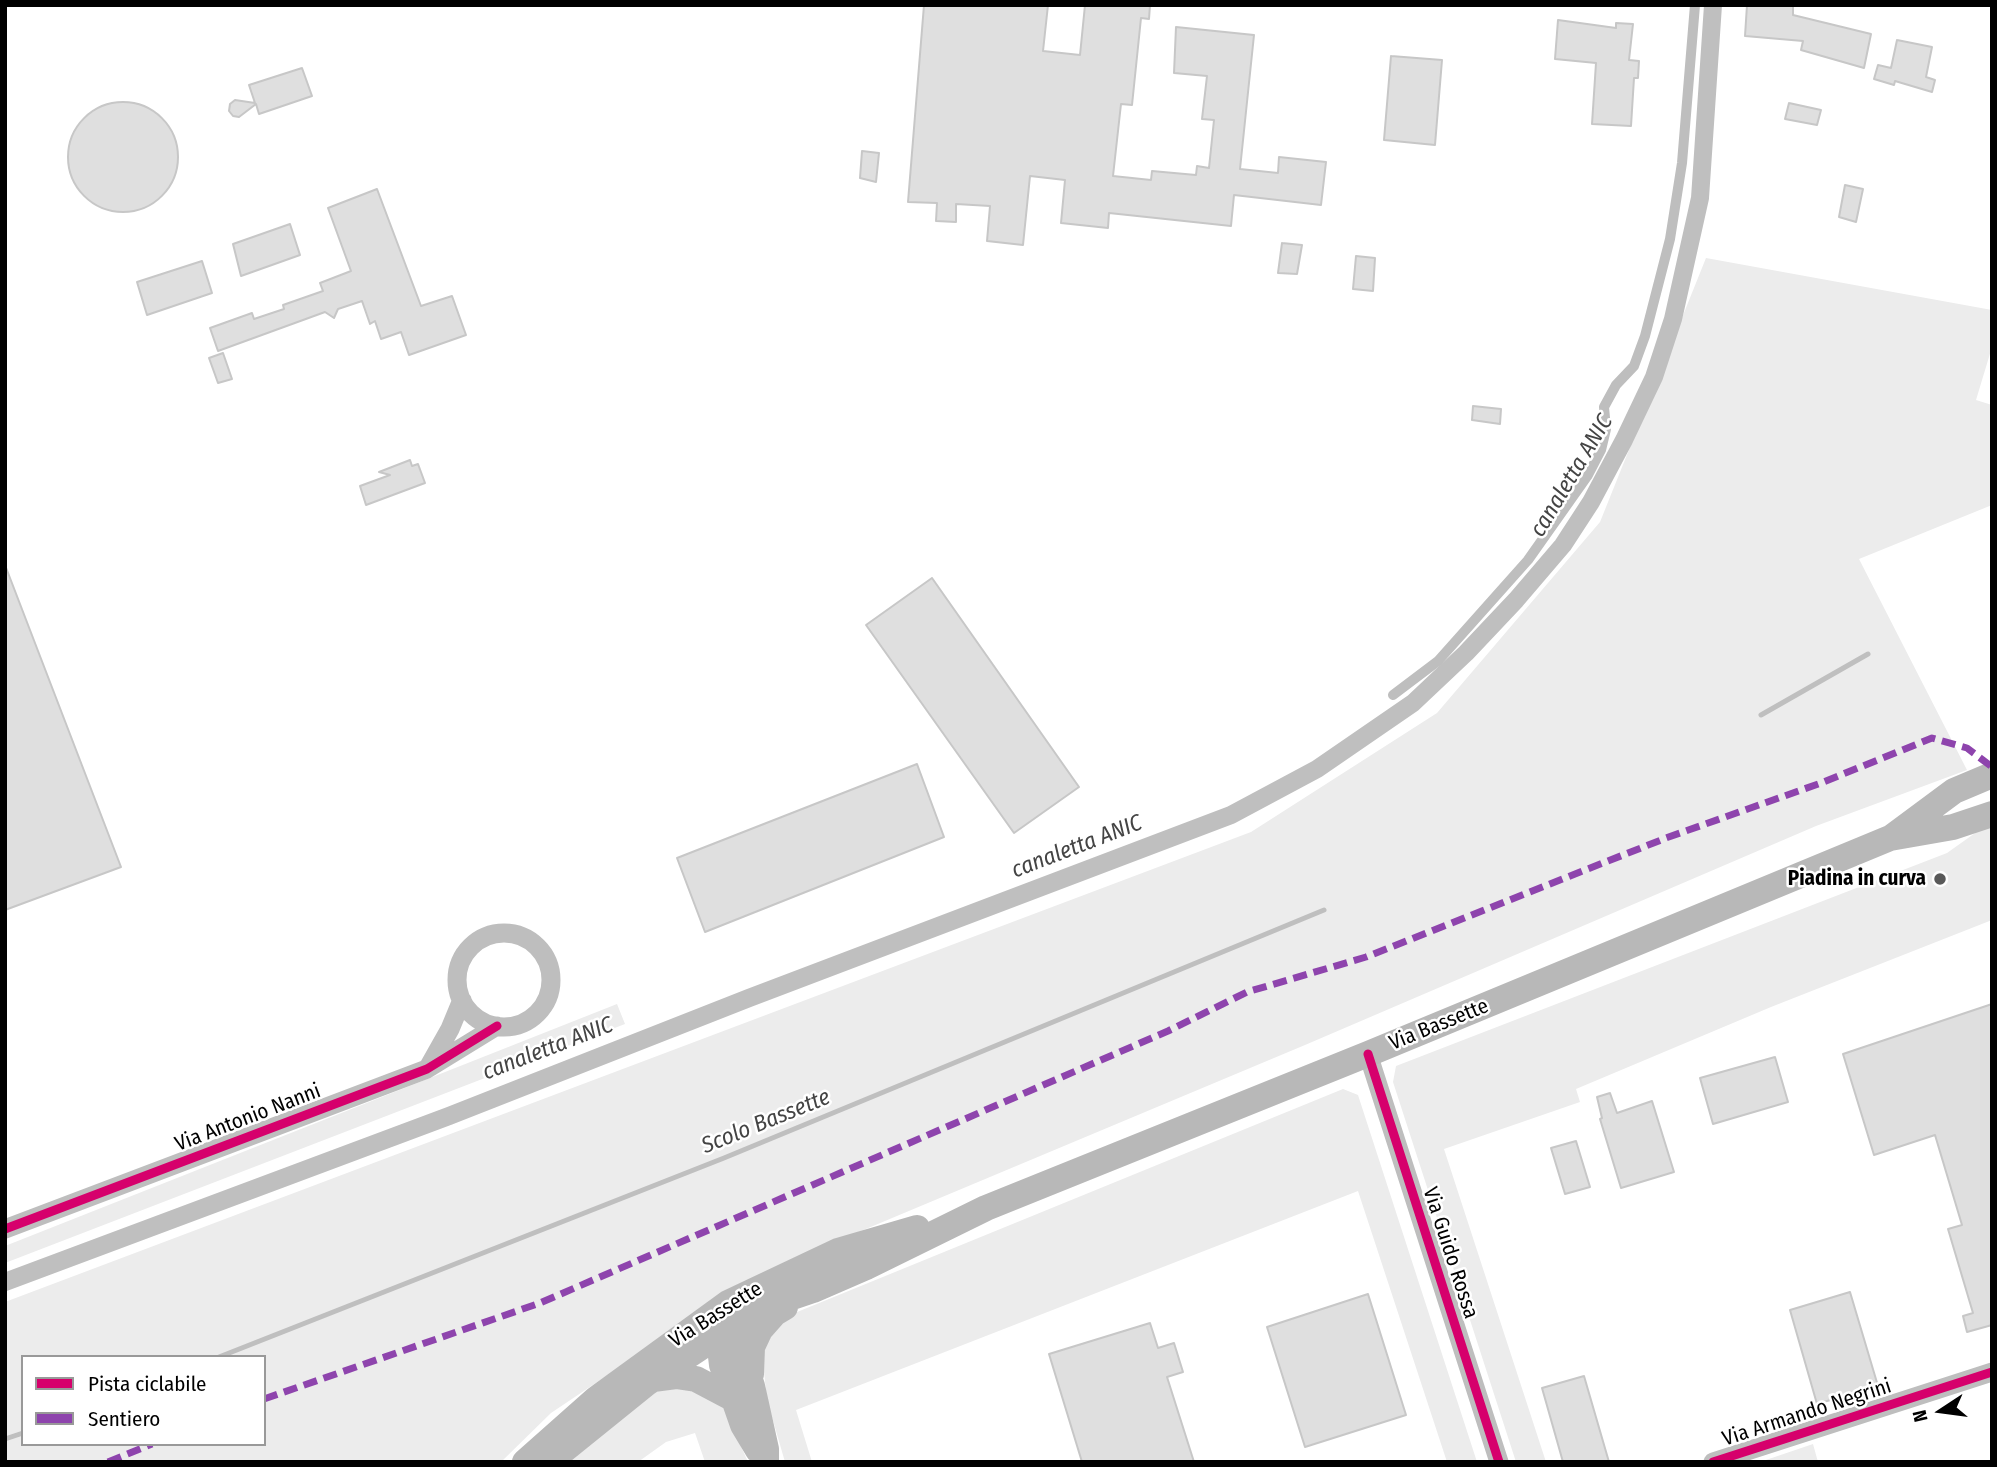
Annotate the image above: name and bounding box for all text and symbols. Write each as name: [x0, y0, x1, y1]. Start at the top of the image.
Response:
water label: canaletta ANIC: [1525, 410, 1619, 542]
water label: canaletta ANIC: [1008, 809, 1146, 885]
place label: Piadina in curva: [1788, 866, 1926, 892]
marker: Piadina in curva: [1932, 871, 1948, 887]
street label: Via Bassette: [1386, 994, 1492, 1056]
water label: canaletta ANIC: [479, 1011, 617, 1087]
street label: Via Antonio Nanni: [172, 1079, 324, 1157]
water label: Scolo Bassette: [698, 1084, 834, 1160]
street label: Via Guido Rossa: [1417, 1184, 1483, 1322]
street label: Via Bassette: [665, 1277, 767, 1353]
legend: [21, 1355, 266, 1446]
text: Pista ciclabile: [88, 1371, 206, 1397]
street label: Via Armando Negrini: [1719, 1374, 1895, 1452]
north arrow: [1906, 1376, 1976, 1446]
text: Sentiero: [88, 1406, 160, 1432]
text: N: [1908, 1408, 1933, 1424]

